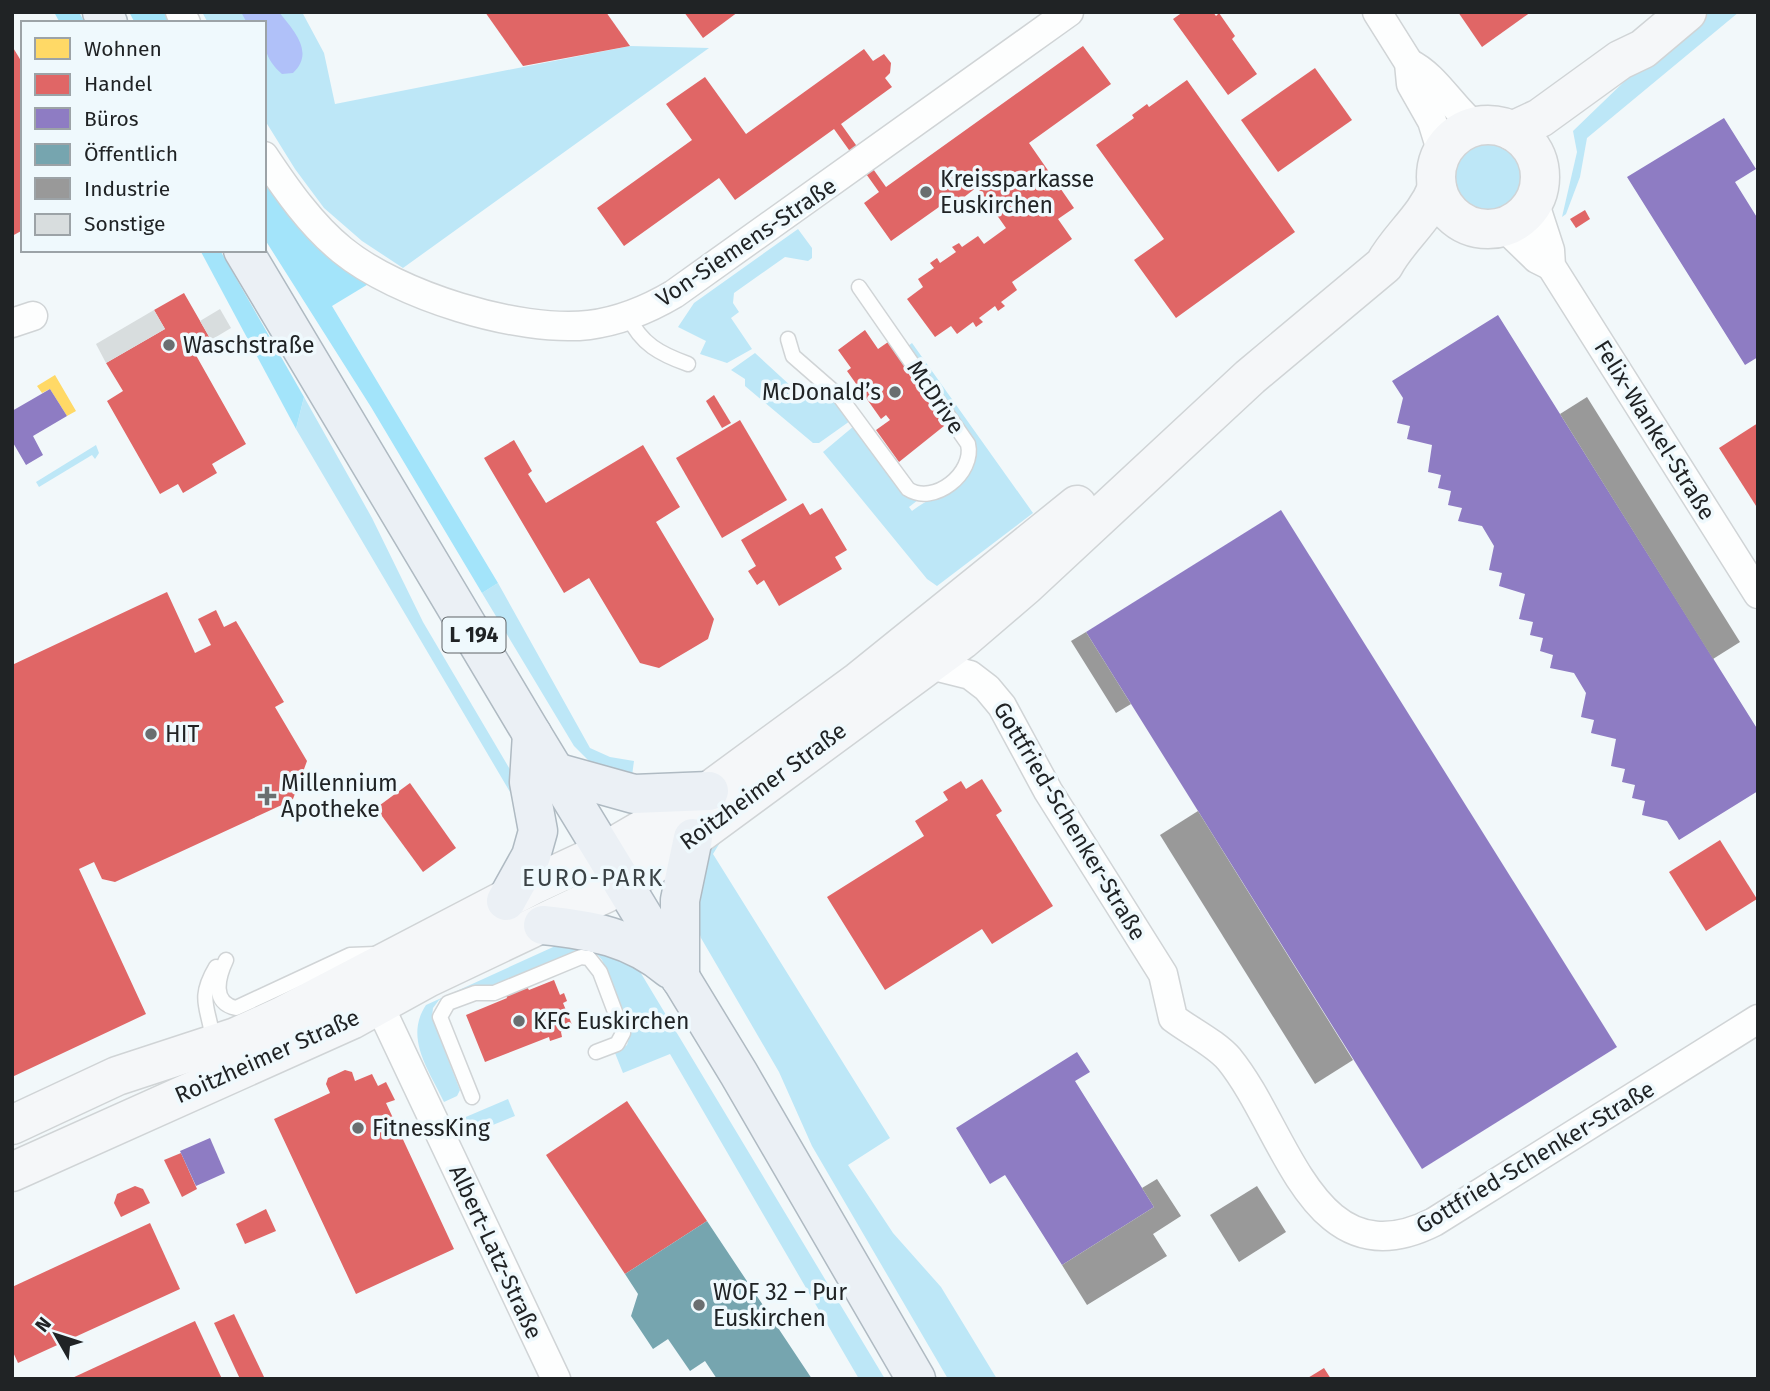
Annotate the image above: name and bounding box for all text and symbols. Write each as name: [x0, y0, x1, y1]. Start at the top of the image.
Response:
legend: [21, 21, 266, 252]
text: Wohnen: [84, 36, 162, 62]
text: Handel: [84, 71, 152, 97]
text: Büros: [84, 106, 139, 132]
text: Öffentlich: [84, 141, 178, 167]
place label: Kreissparkasse Euskirchen: [940, 165, 1094, 219]
street label: Von-Siemens-Straße: [651, 171, 841, 313]
text: Industrie: [84, 176, 170, 202]
marker: Kreissparkasse Euskirchen: [918, 184, 934, 200]
text: Sonstige: [84, 211, 165, 237]
place label: Waschstraße: [183, 331, 315, 359]
street label: Felix-Wankel-Straße: [1588, 335, 1722, 525]
marker: Waschstraße: [161, 337, 177, 353]
street label: McDrive: [901, 355, 971, 439]
place label: McDonald’s: [762, 378, 881, 406]
marker: McDonald’s: [887, 384, 903, 400]
road number: L 194: [442, 618, 505, 652]
street label: Gottfried-Schenker-Straße: [988, 697, 1152, 945]
street label: Roitzheimer Straße: [674, 716, 852, 856]
place label: HIT: [165, 720, 199, 748]
marker: HIT: [143, 726, 159, 742]
place label: Millennium Apotheke: [281, 769, 398, 823]
marker: Millennium Apotheke: [259, 788, 275, 804]
district label: EURO-PARK: [522, 864, 664, 892]
street label: Roitzheimer Straße: [170, 1003, 364, 1109]
place label: KFC Euskirchen: [533, 1007, 689, 1035]
marker: KFC Euskirchen: [511, 1013, 527, 1029]
street label: Gottfried-Schenker-Straße: [1411, 1075, 1659, 1239]
place label: FitnessKing: [372, 1114, 490, 1142]
marker: FitnessKing: [350, 1120, 366, 1136]
street label: Albert-Latz-Straße: [443, 1160, 549, 1344]
place label: WOF 32 – Pur Euskirchen: [713, 1278, 847, 1332]
marker: WOF 32 – Pur Euskirchen: [691, 1297, 707, 1313]
north arrow: [21, 1300, 91, 1370]
text: N: [30, 1312, 56, 1337]

